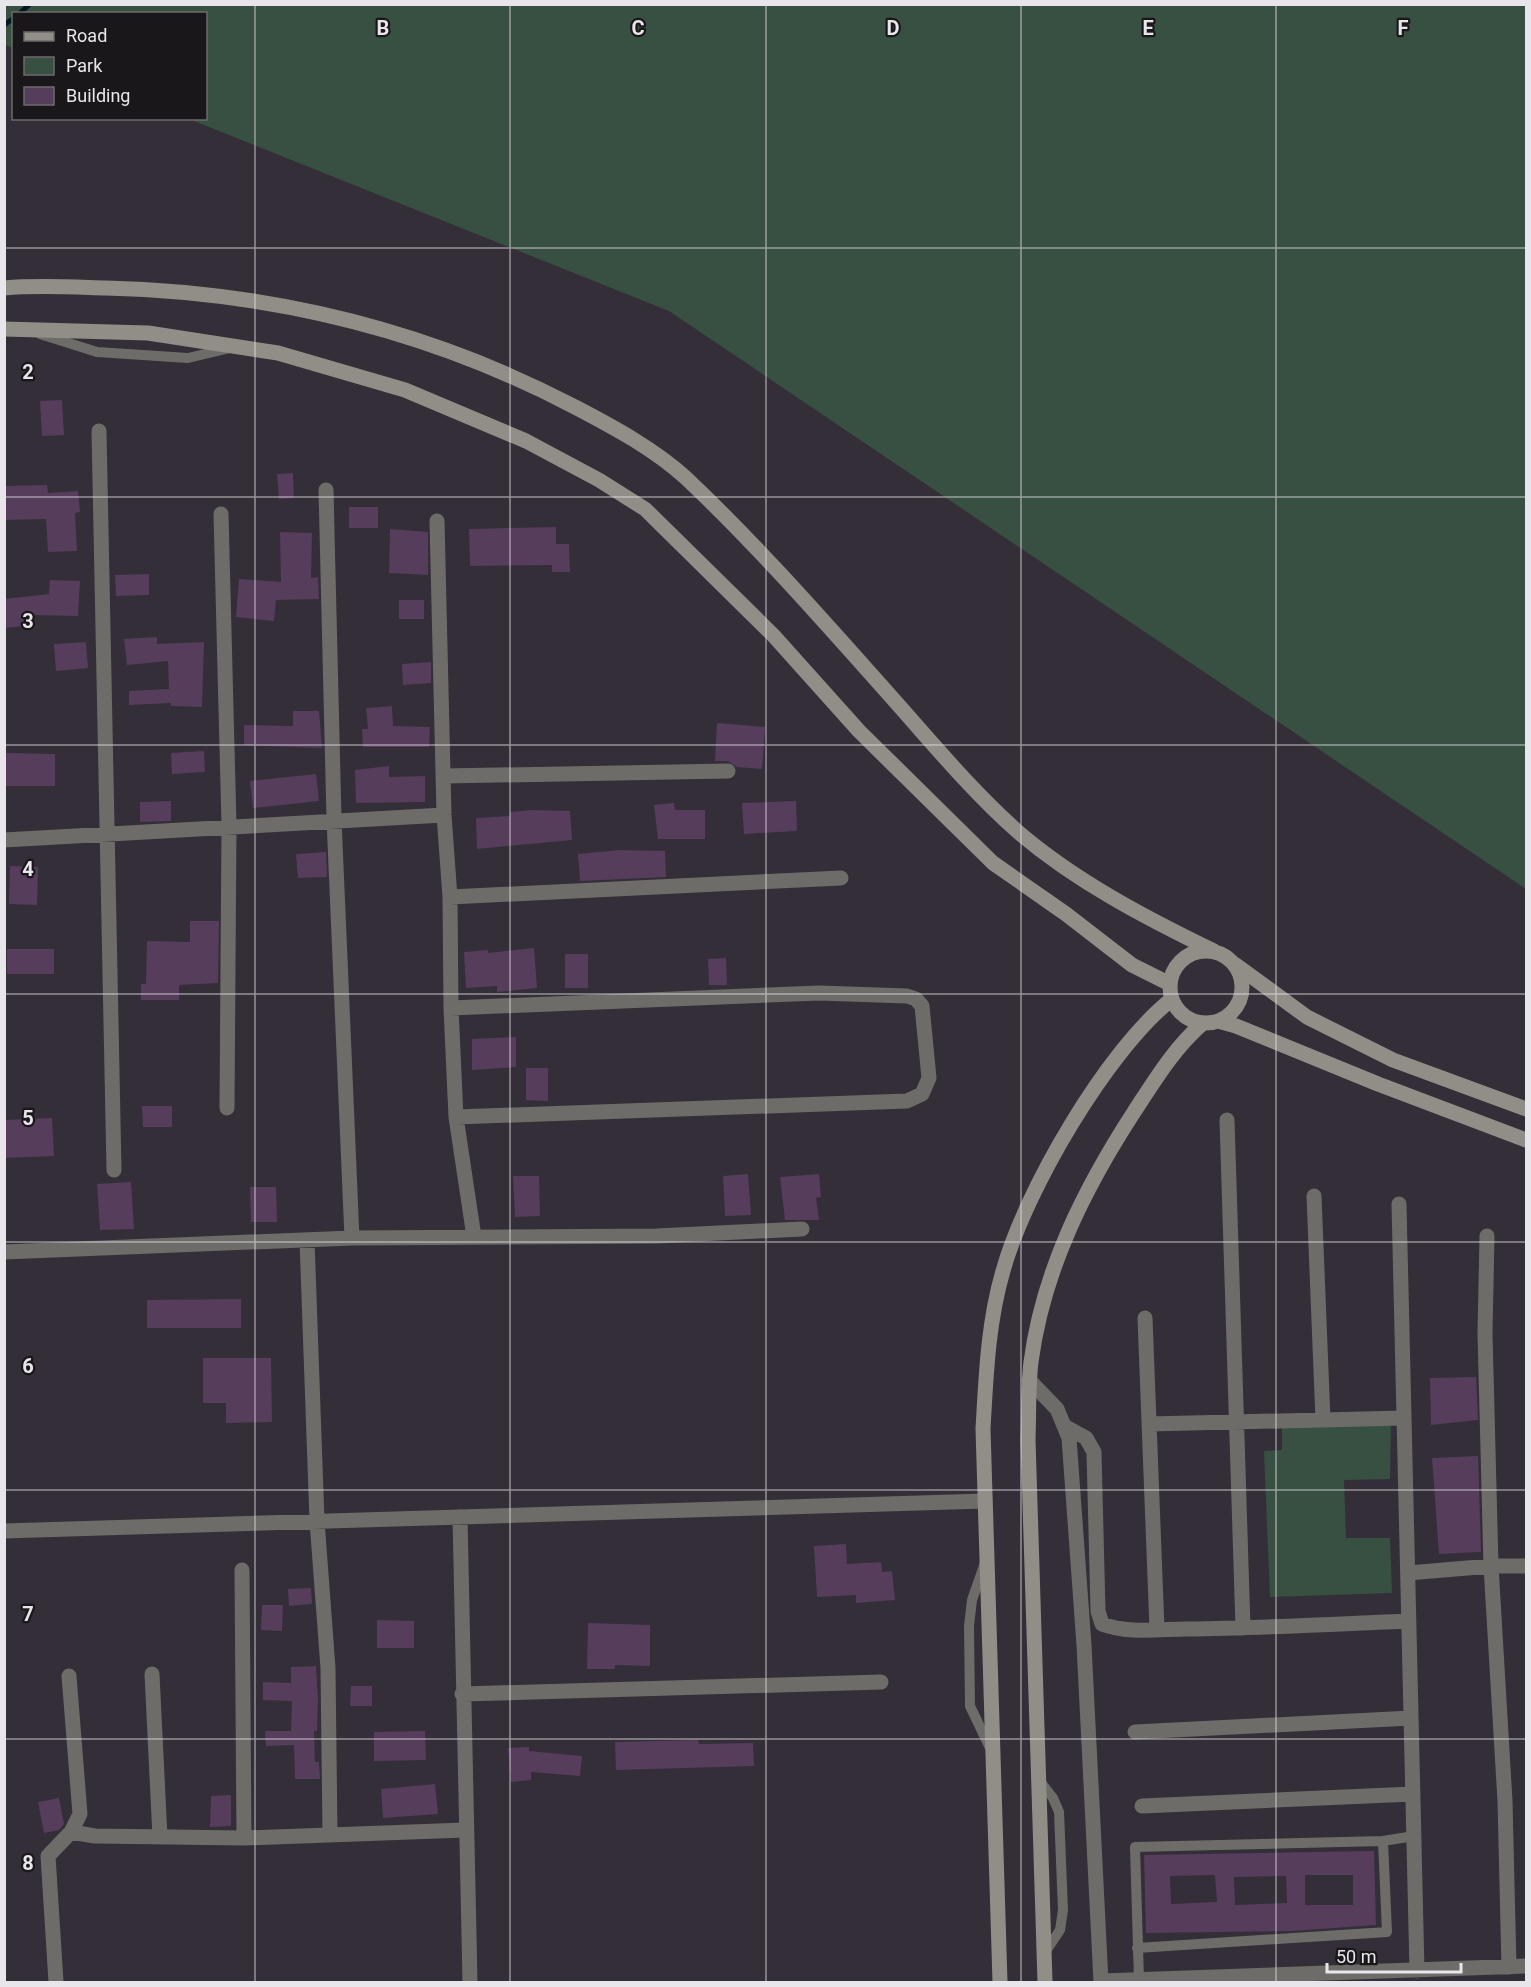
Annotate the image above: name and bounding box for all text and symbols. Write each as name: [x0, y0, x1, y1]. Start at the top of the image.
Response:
legend: [12, 12, 207, 120]
text: B: [377, 16, 389, 40]
text: C: [631, 16, 645, 40]
text: D: [887, 16, 900, 40]
text: E: [1142, 16, 1154, 40]
text: F: [1398, 16, 1409, 40]
text: Road: [66, 25, 107, 46]
text: Park: [66, 55, 103, 76]
text: Building: [66, 85, 130, 106]
text: 2: [22, 360, 34, 384]
text: 3: [22, 609, 34, 633]
text: 4: [22, 857, 34, 881]
text: 5: [22, 1106, 34, 1130]
text: 6: [22, 1354, 34, 1378]
text: 7: [22, 1602, 34, 1626]
text: 8: [22, 1851, 34, 1875]
scale bar: [1327, 1936, 1460, 1974]
text: 50 m: [1336, 1946, 1376, 1967]

